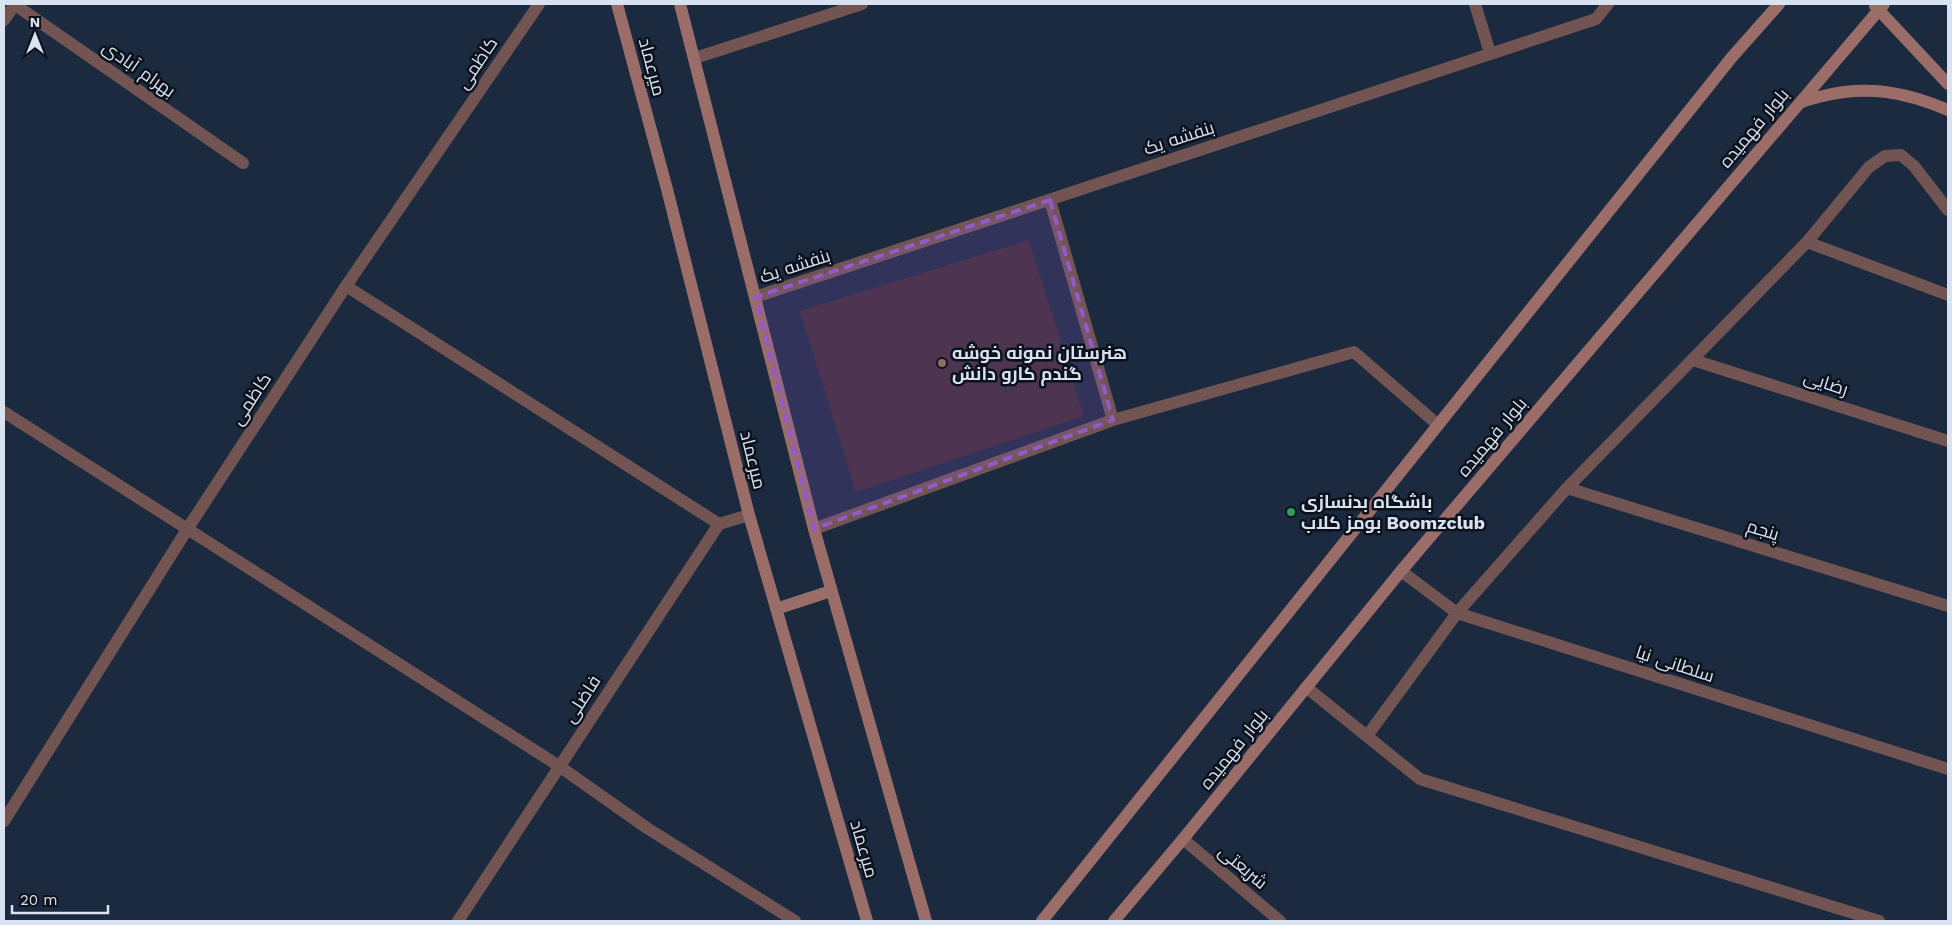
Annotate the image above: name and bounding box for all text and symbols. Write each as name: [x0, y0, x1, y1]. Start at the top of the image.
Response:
north arrow: [10, 10, 60, 60]
text: N: [30, 14, 40, 30]
street label: کاظمی: [452, 33, 502, 93]
street label: بهرام آبادی: [98, 36, 180, 103]
street label: میرعماد: [634, 36, 670, 98]
street label: بلوار فهمیده: [1714, 84, 1794, 172]
street label: بنفشه یک: [1141, 116, 1217, 159]
street label: بنفشه یک: [757, 244, 833, 287]
place label: هنرستان نمونه خوشه گندم کارو دانش: [952, 342, 1127, 386]
marker: هنرستان نمونه خوشه گندم کارو دانش: [936, 357, 948, 369]
street label: رضایی: [1801, 366, 1851, 400]
street label: کاظمی: [226, 369, 276, 429]
street label: بلوار فهمیده: [1452, 393, 1532, 481]
street label: میرعماد: [735, 429, 771, 491]
place label: باشگاه بدنسازی بومز کلاب Boomzclub: [1301, 491, 1485, 534]
marker: باشگاه بدنسازی بومز کلاب Boomzclub: [1285, 506, 1297, 518]
street label: پنجم: [1744, 515, 1782, 546]
street label: سلطانی نیا: [1633, 641, 1717, 687]
street label: فاضلی: [558, 671, 606, 727]
street label: بلوار فهمیده: [1195, 704, 1273, 794]
street label: میرعماد: [845, 818, 883, 880]
street label: شریعتی: [1214, 840, 1272, 894]
scale bar: [12, 882, 109, 914]
text: 20 m: [20, 891, 58, 909]

